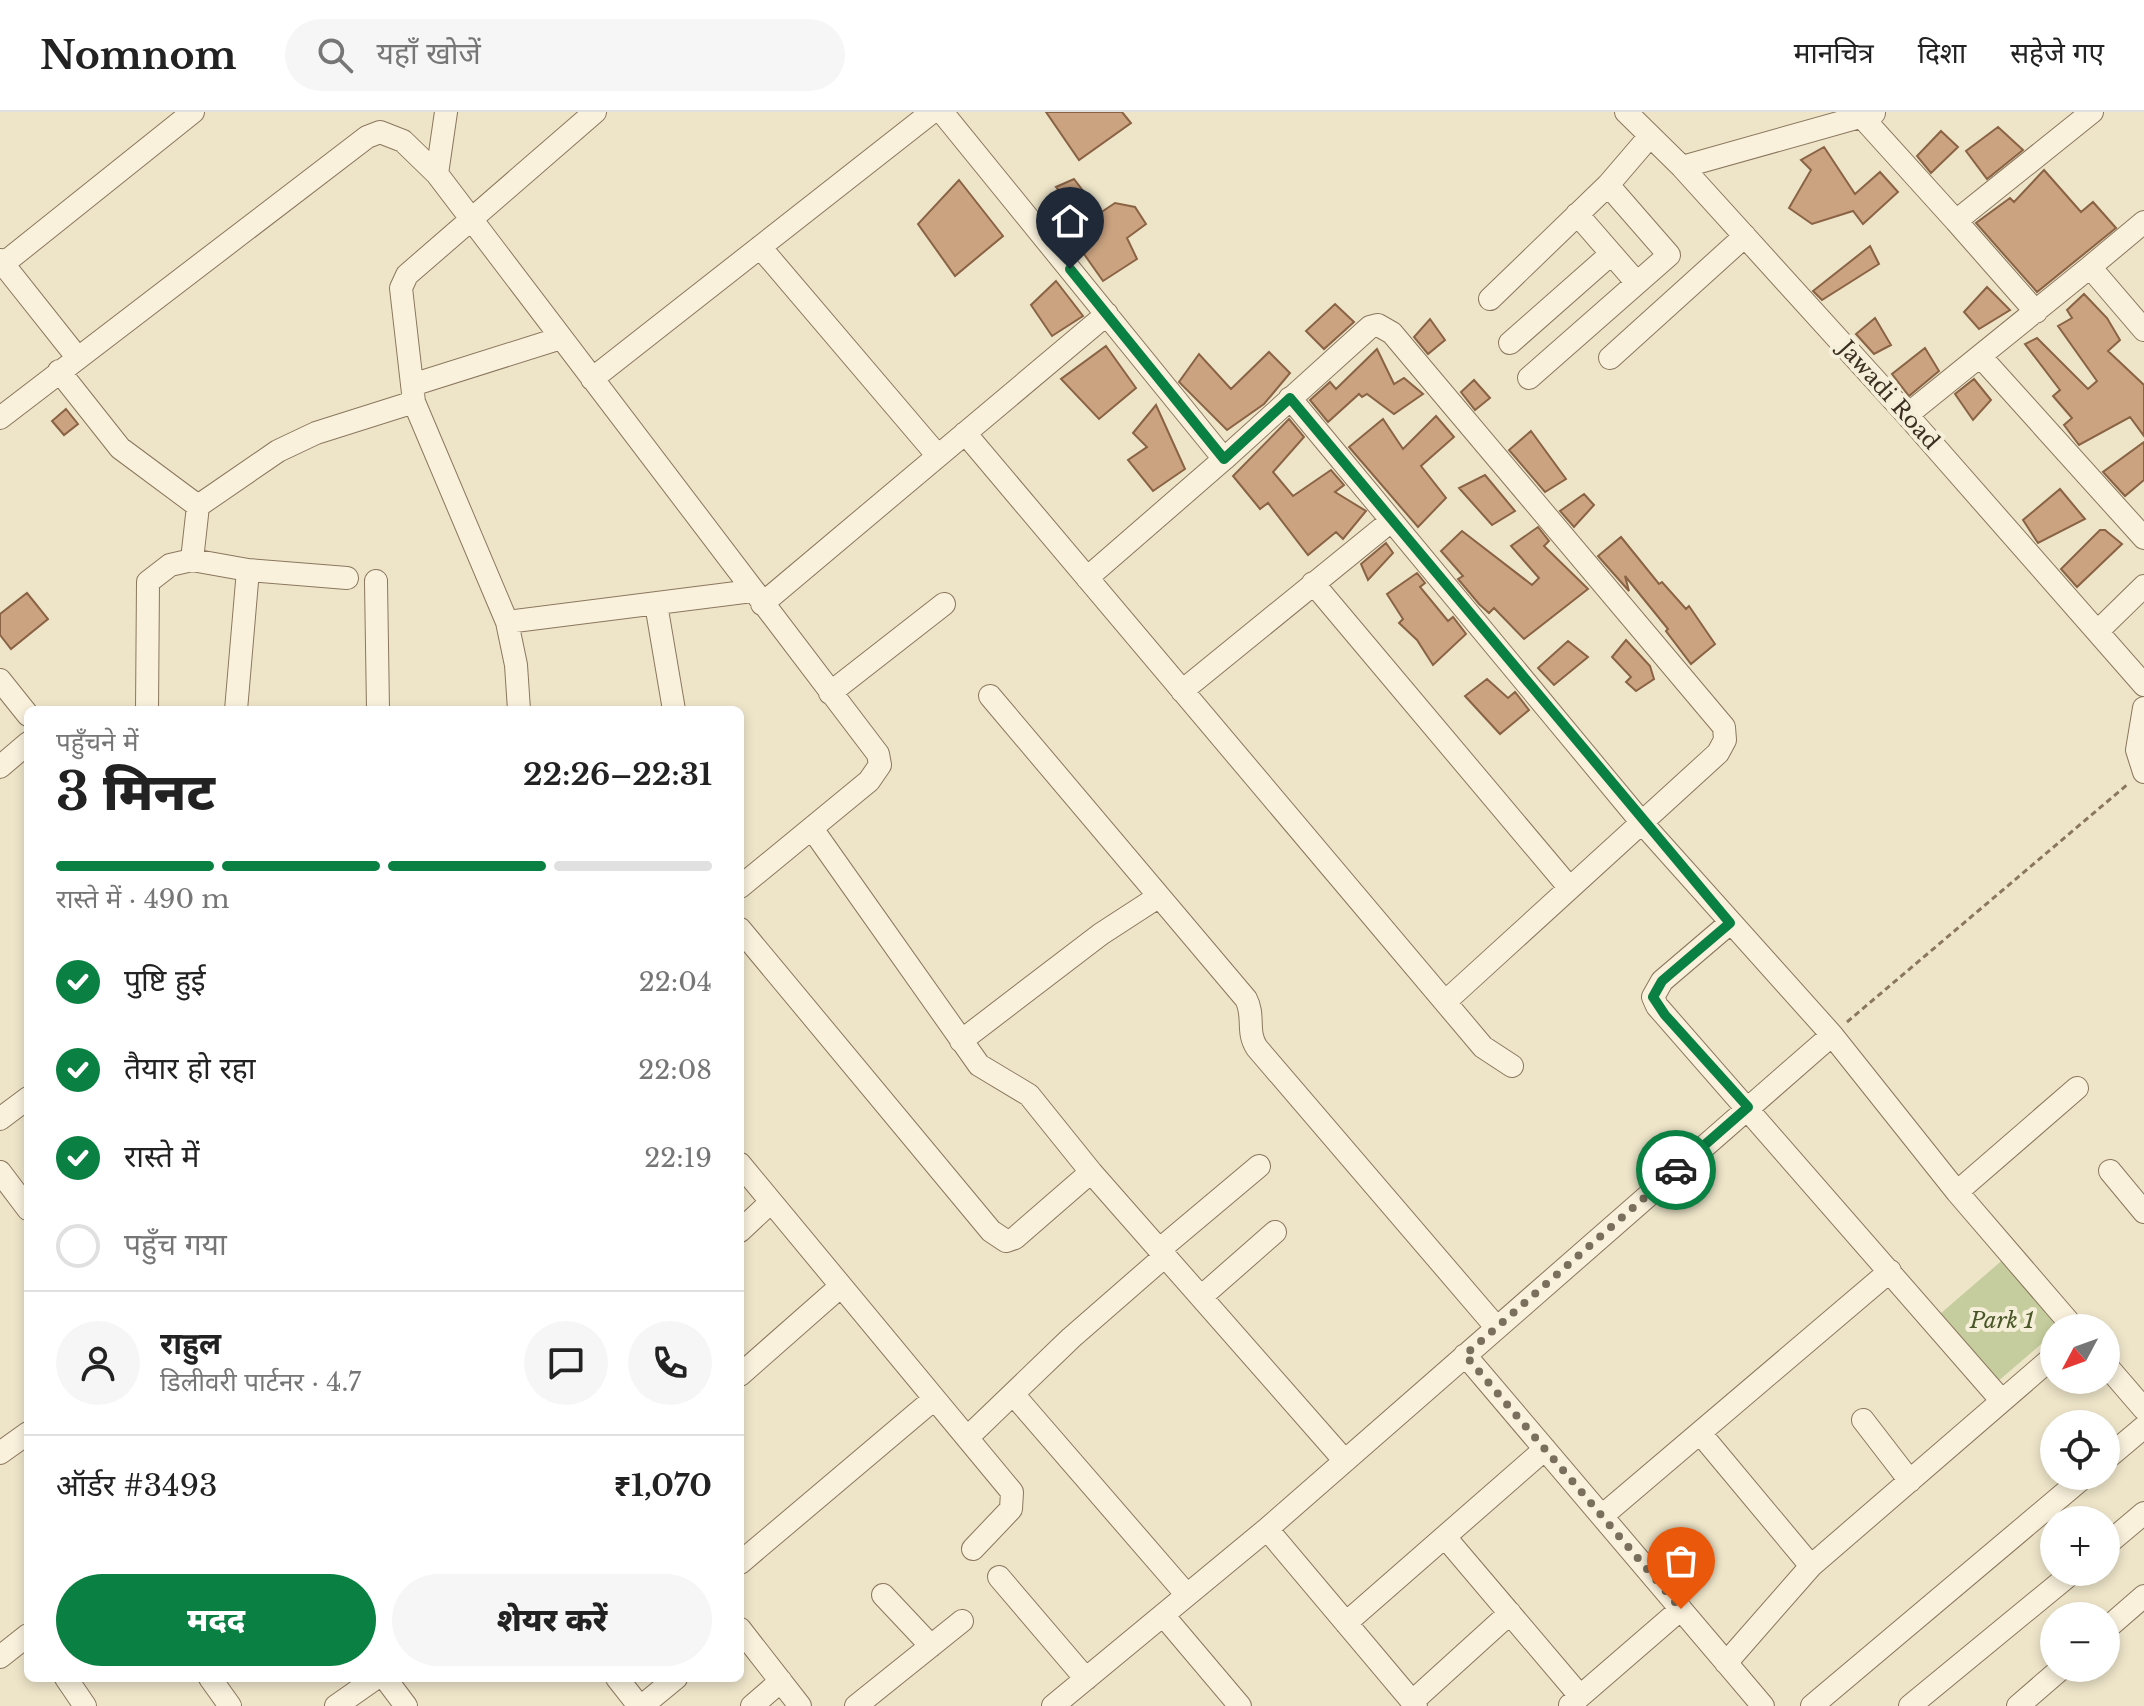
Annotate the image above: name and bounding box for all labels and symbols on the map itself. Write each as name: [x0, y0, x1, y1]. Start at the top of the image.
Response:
pin: [1036, 187, 1104, 269]
street label: Jawadi Road: [1831, 333, 1945, 455]
courier: [1636, 1130, 1716, 1210]
park label: Park 1: [1969, 1307, 2034, 1334]
north arrow: [2040, 1314, 2120, 1394]
pin: [1647, 1527, 1715, 1609]

